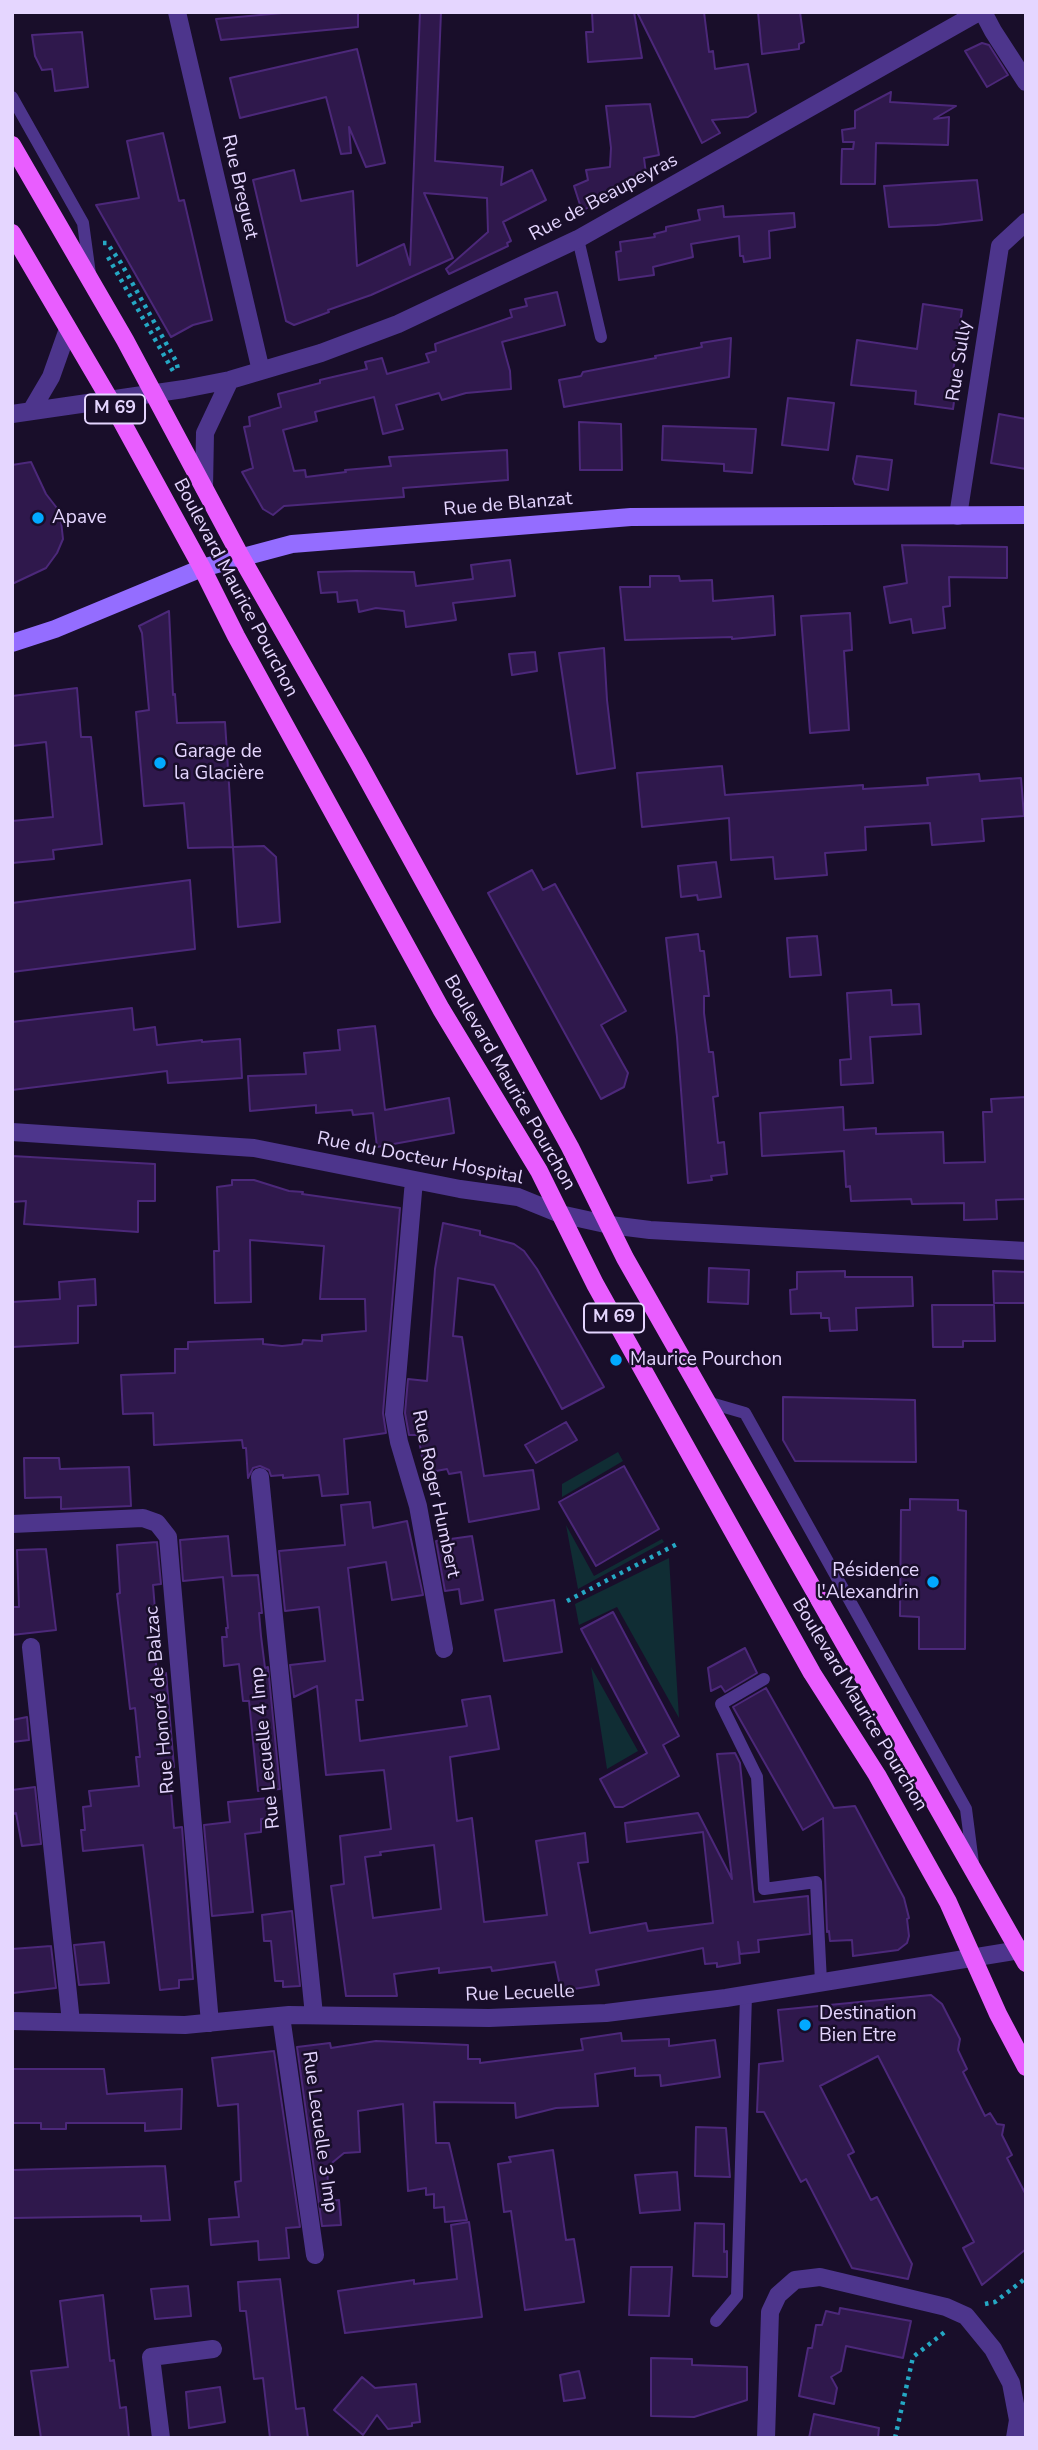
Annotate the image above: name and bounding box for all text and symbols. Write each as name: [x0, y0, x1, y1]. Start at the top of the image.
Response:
street label: Rue Breguet: [216, 133, 262, 241]
street label: Rue de Beaupeyras: [526, 149, 682, 247]
street label: Rue Sully: [942, 319, 978, 403]
road number: M 69: [85, 394, 145, 424]
street label: Boulevard Maurice Pourchon: [168, 475, 302, 701]
street label: Rue de Blanzat: [443, 488, 573, 522]
place label: Apave: [52, 507, 107, 529]
marker: Apave: [30, 510, 46, 526]
place label: Garage de la Glacière: [174, 741, 264, 785]
marker: Garage de la Glacière: [152, 755, 168, 771]
street label: Boulevard Maurice Pourchon: [438, 972, 580, 1194]
street label: Rue du Docteur Hospital: [315, 1128, 525, 1190]
road number: M 69: [584, 1303, 644, 1332]
place label: Maurice Pourchon: [630, 1349, 782, 1371]
marker: Maurice Pourchon: [608, 1352, 624, 1368]
street label: Rue Roger Humbert: [406, 1408, 464, 1580]
place label: Résidence l'Alexandrin: [817, 1560, 919, 1604]
marker: Résidence l'Alexandrin: [925, 1574, 941, 1590]
street label: Boulevard Maurice Pourchon: [786, 1595, 932, 1815]
street label: Rue Honoré de Balzac: [141, 1605, 181, 1795]
street label: Rue Lecuelle 4 Imp: [246, 1666, 286, 1830]
street label: Rue Lecuelle: [465, 1981, 575, 2007]
place label: Destination Bien Etre: [819, 2003, 917, 2047]
marker: Destination Bien Etre: [797, 2017, 813, 2033]
street label: Rue Lecuelle 3 Imp: [296, 2050, 342, 2214]

